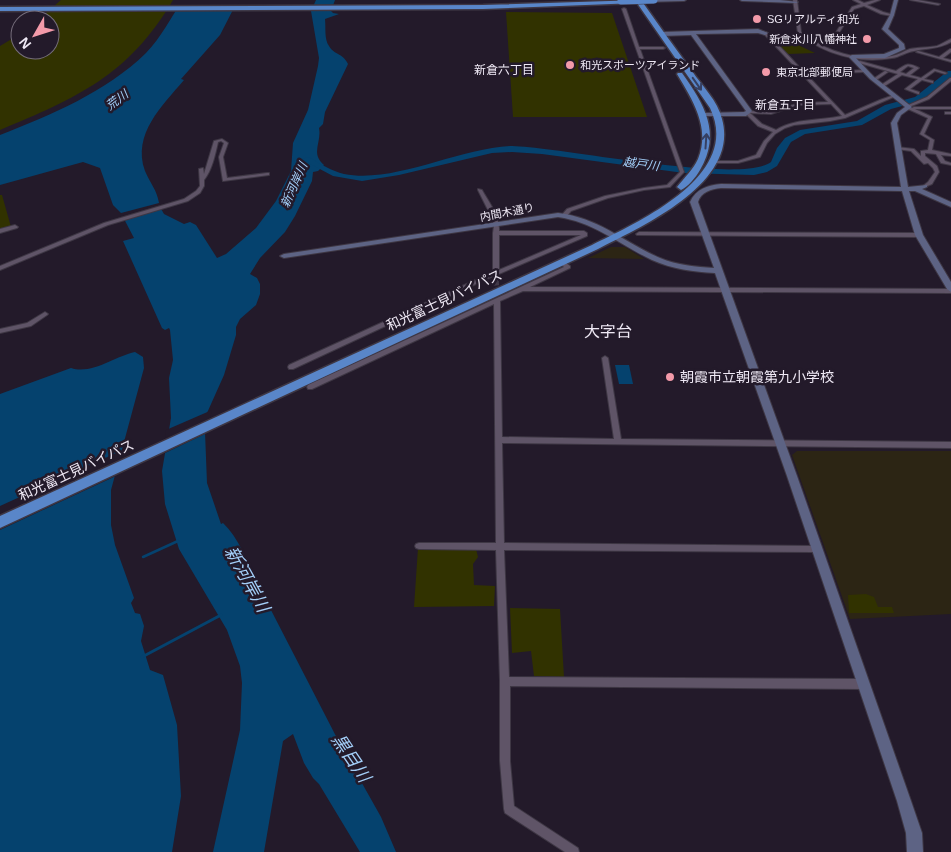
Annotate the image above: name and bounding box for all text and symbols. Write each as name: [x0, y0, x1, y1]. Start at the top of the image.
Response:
north arrow: [10, 10, 60, 60]
marker: SGリアルティ和光: [751, 13, 763, 25]
place label: SGリアルティ和光: [767, 13, 859, 25]
place label: 新倉氷川八幡神社: [769, 33, 857, 45]
marker: 新倉氷川八幡神社: [861, 33, 873, 45]
text: N: [15, 34, 34, 52]
marker: 和光スポーツアイランド: [564, 59, 576, 71]
place label: 和光スポーツアイランド: [580, 59, 700, 71]
district label: 新倉六丁目: [474, 63, 534, 77]
marker: 東京北部郵便局: [760, 66, 772, 78]
place label: 東京北部郵便局: [776, 66, 853, 78]
one-way arrow: [692, 77, 702, 91]
water label: 荒川: [103, 86, 132, 113]
district label: 新倉五丁目: [755, 98, 815, 112]
one-way arrow: [702, 133, 711, 149]
water label: 越戸川: [622, 155, 662, 174]
water label: 新河岸川: [278, 158, 311, 210]
street label: 内間木通り: [479, 201, 535, 223]
street label: 和光富士見バイパス: [384, 266, 504, 334]
district label: 大字台: [584, 323, 632, 340]
place label: 朝霞市立朝霞第九小学校: [680, 369, 834, 385]
marker: 朝霞市立朝霞第九小学校: [664, 371, 676, 383]
street label: 和光富士見バイパス: [16, 436, 136, 504]
water label: 新河岸川: [221, 543, 274, 617]
water label: 黒目川: [328, 730, 376, 788]

